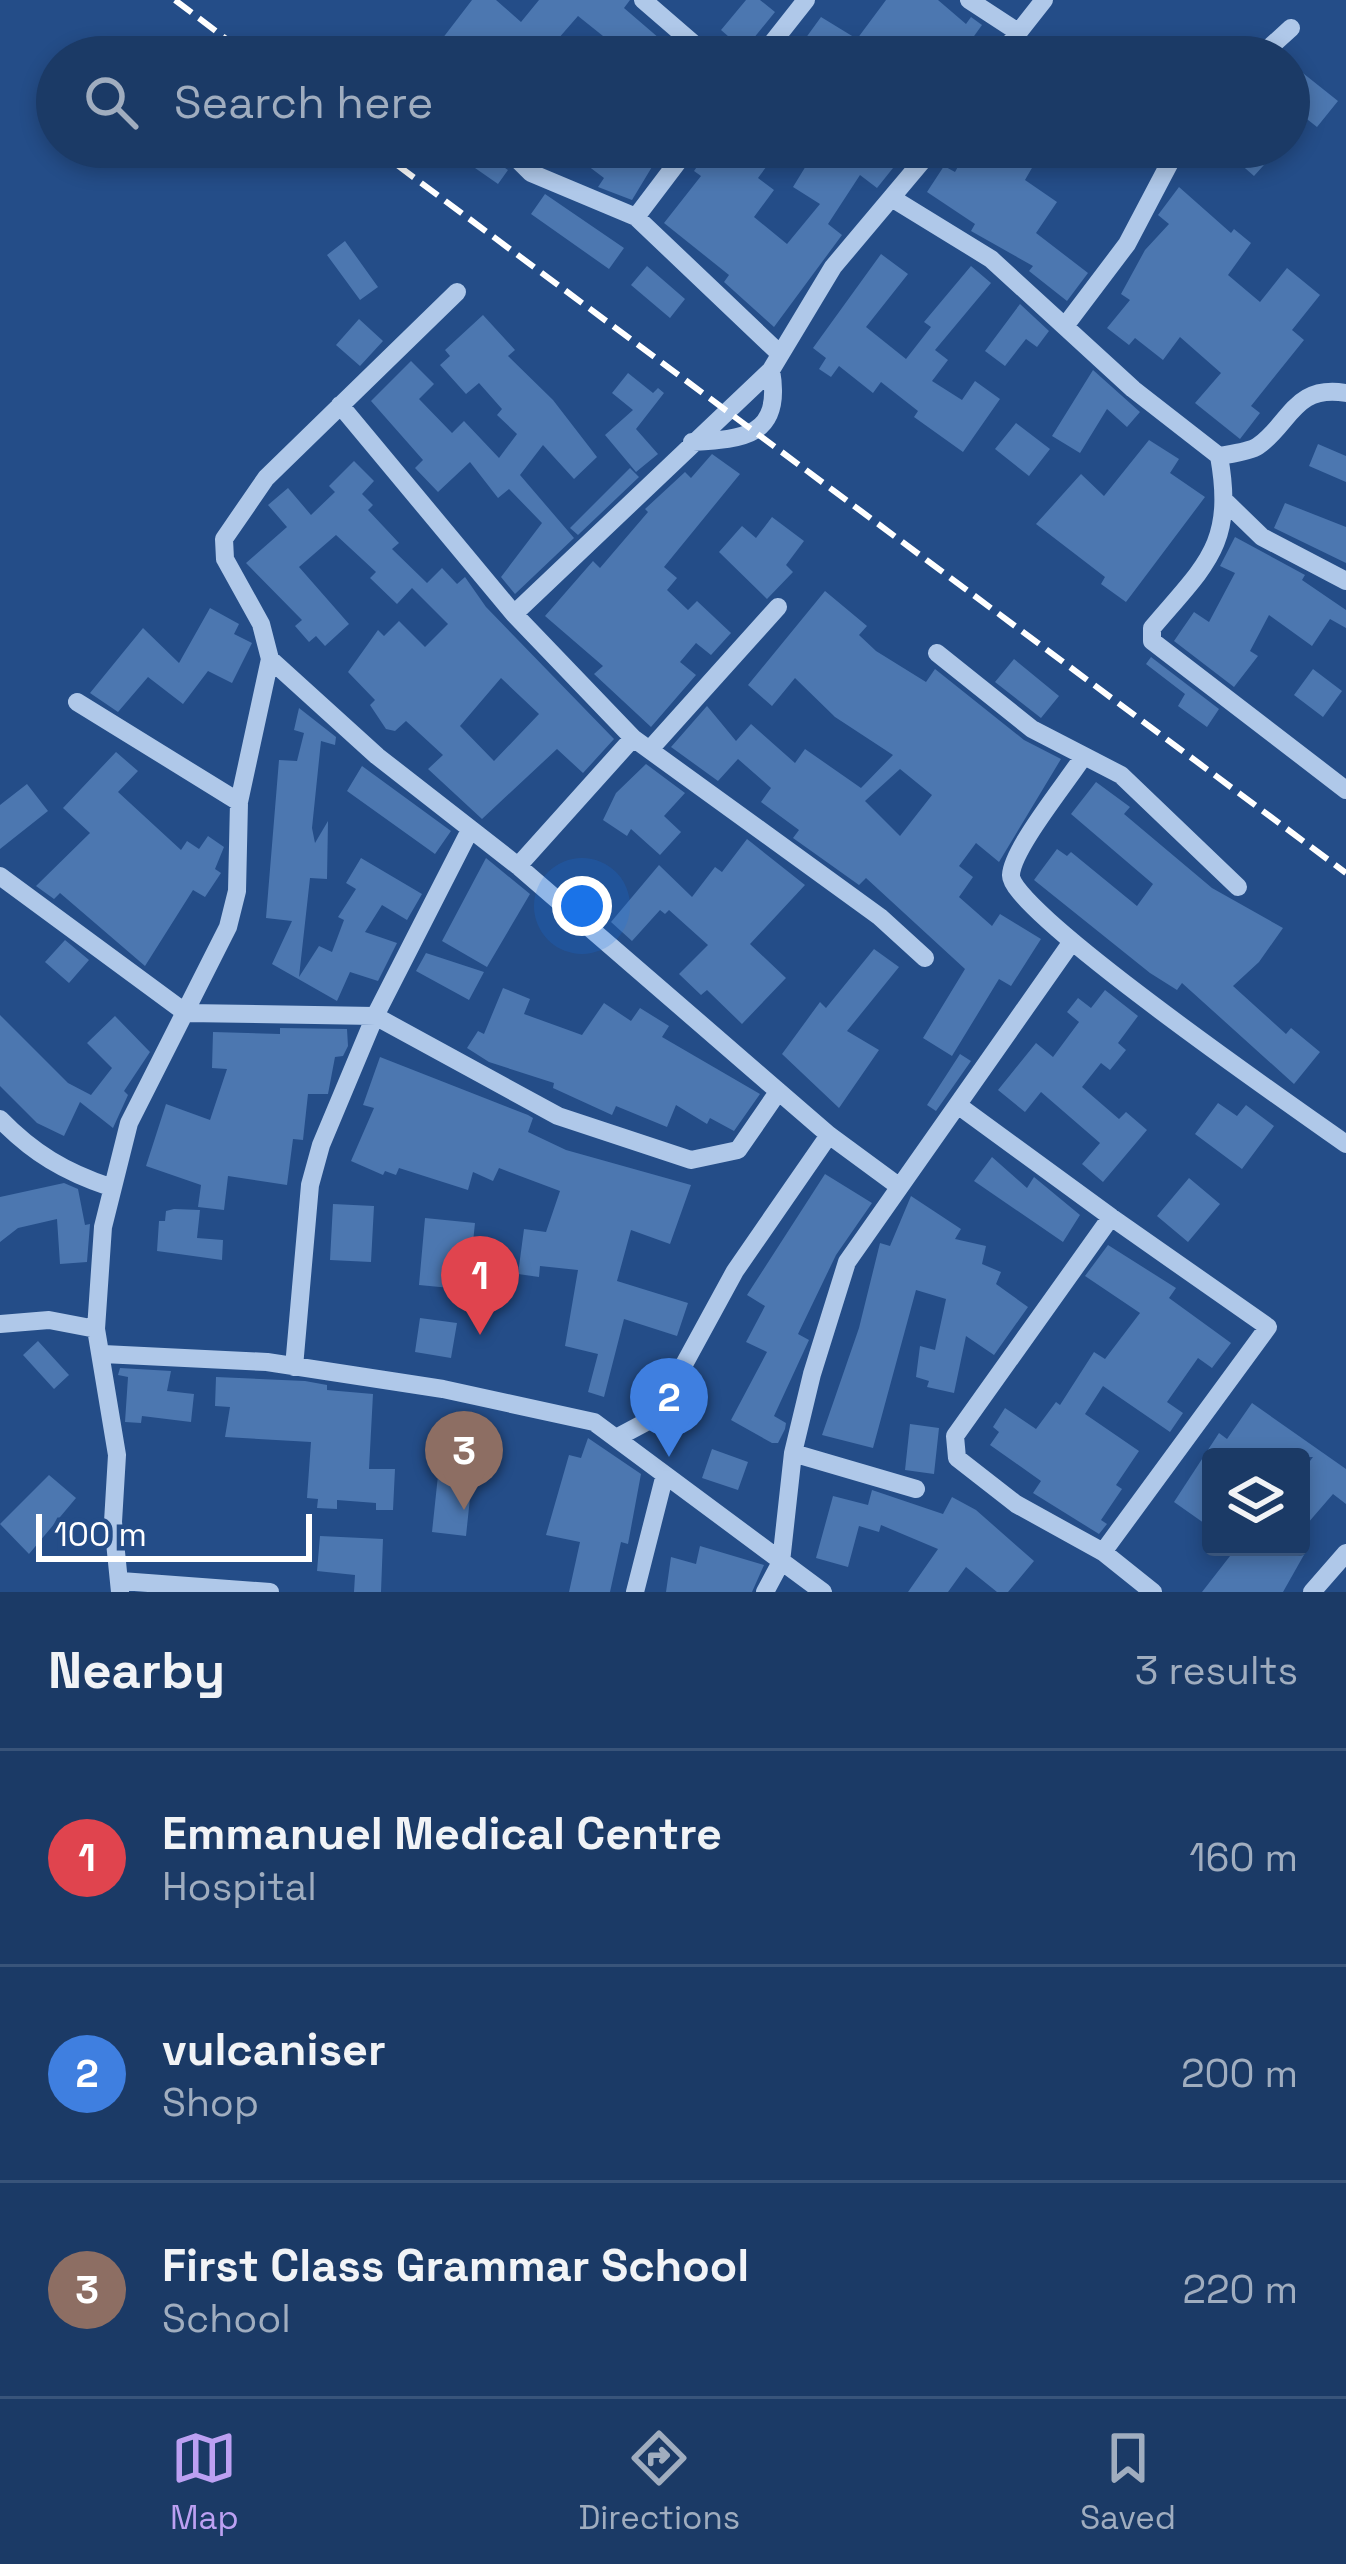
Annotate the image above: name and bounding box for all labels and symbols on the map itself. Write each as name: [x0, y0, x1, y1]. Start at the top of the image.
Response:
your location: [552, 876, 612, 936]
pin: 1: [441, 1236, 519, 1335]
pin: 2: [630, 1358, 708, 1457]
pin: 3: [425, 1411, 503, 1510]
scale bar: [36, 1508, 312, 1561]

